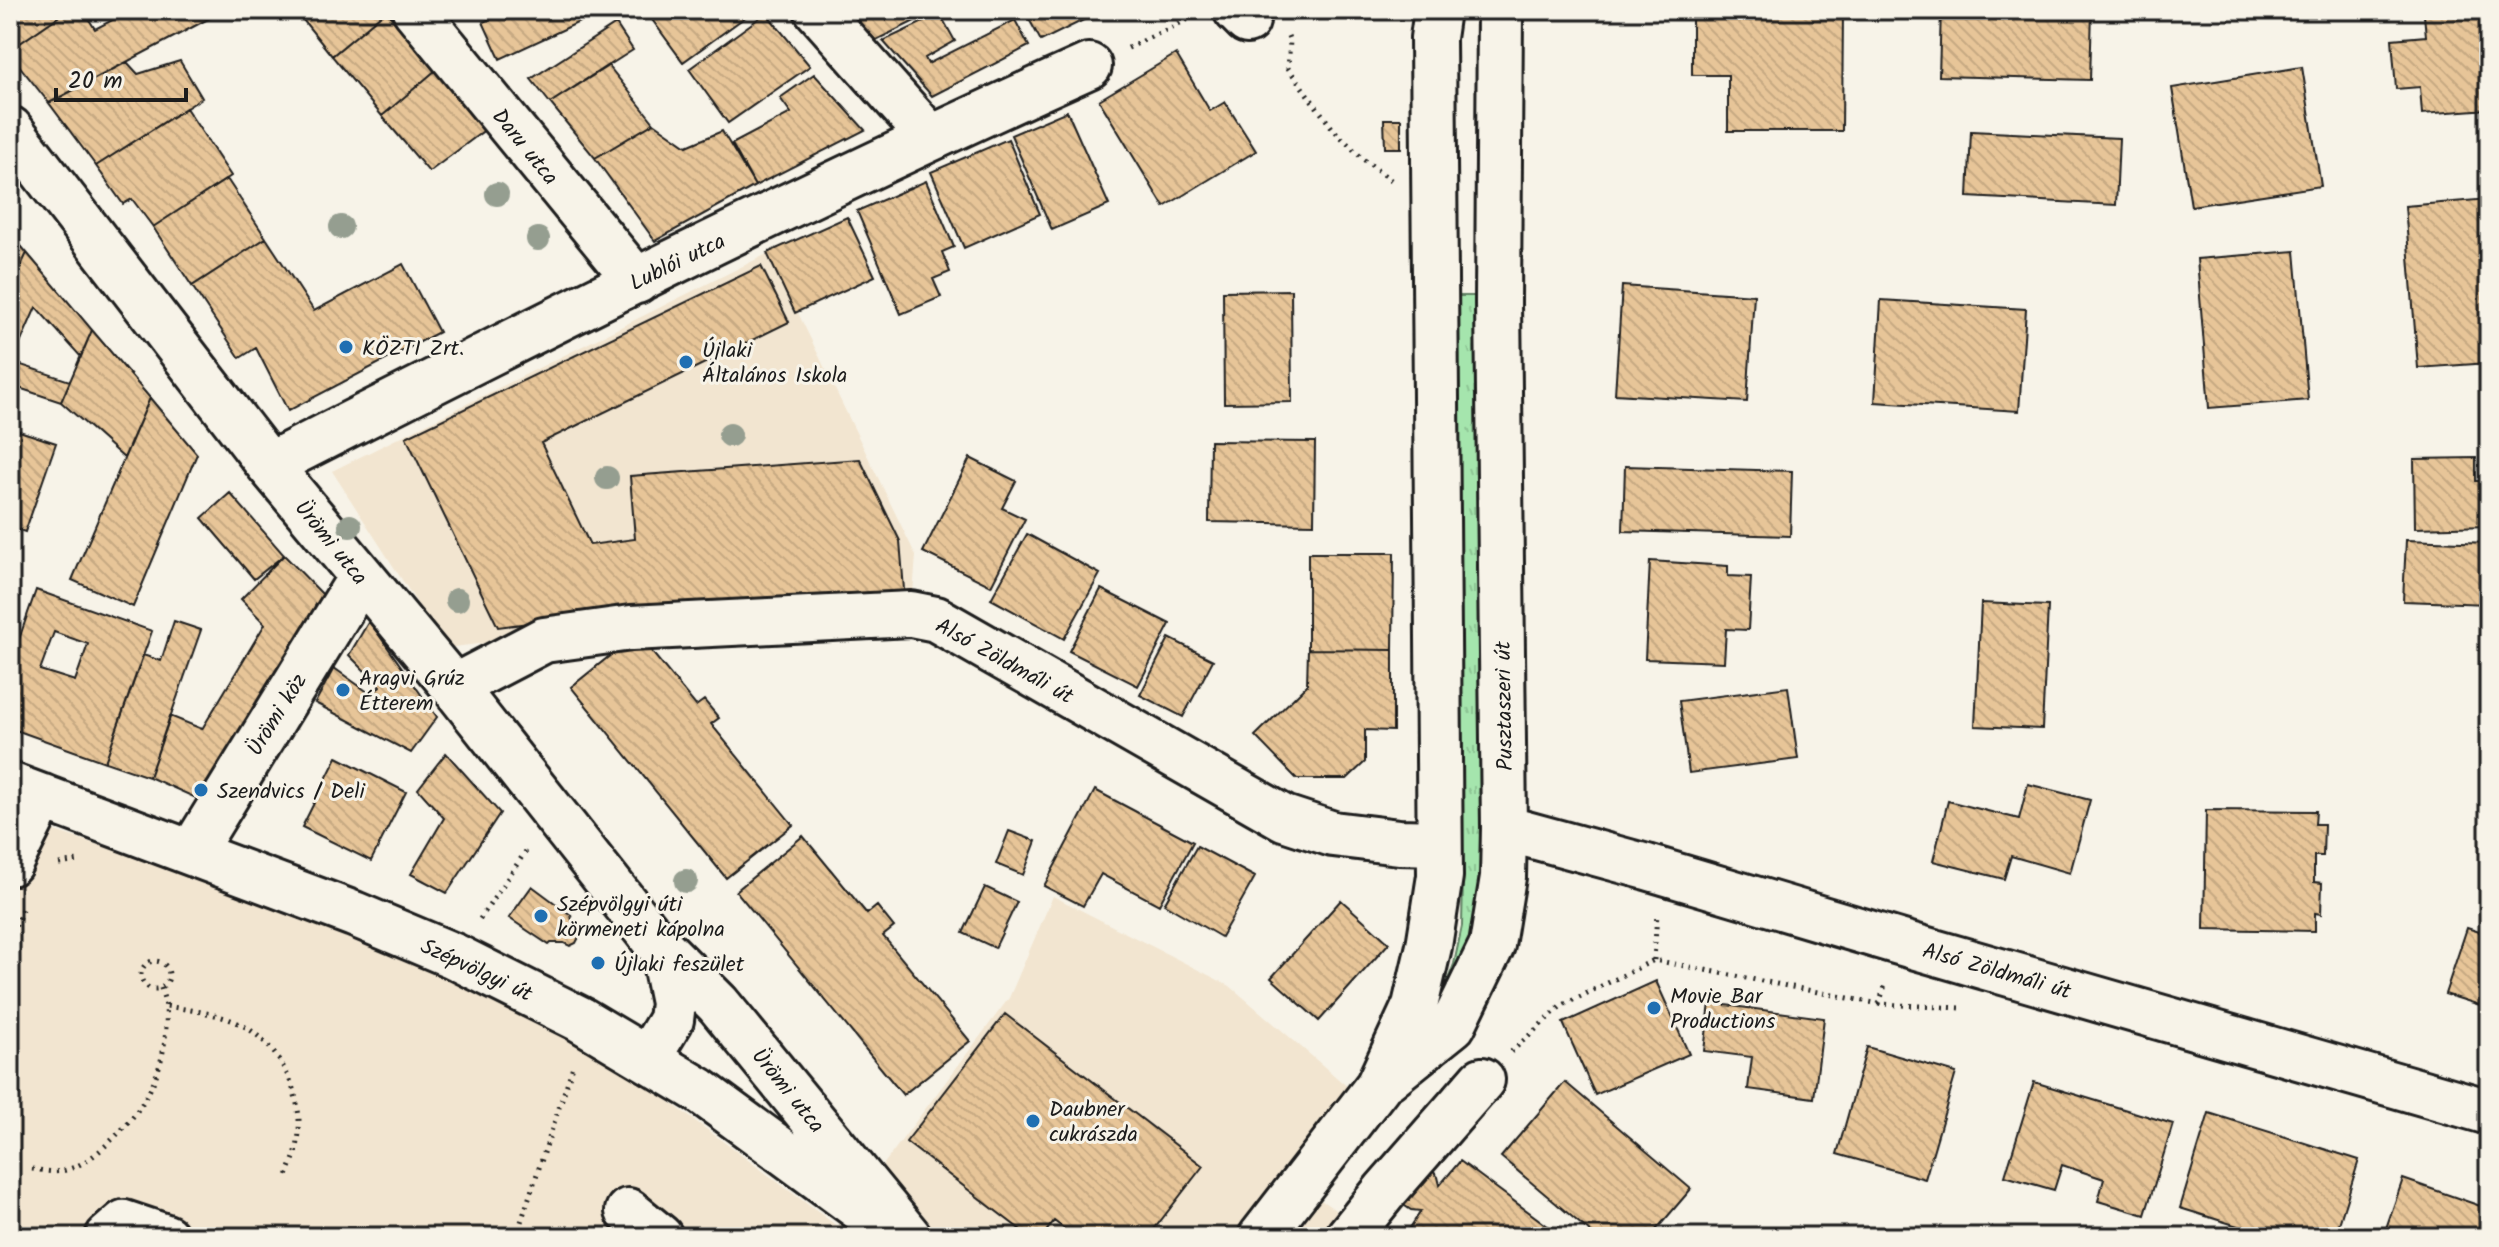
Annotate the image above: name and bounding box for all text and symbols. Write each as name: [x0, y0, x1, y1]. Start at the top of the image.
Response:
scale bar: [56, 52, 186, 102]
text: 20 m: [68, 62, 123, 101]
street label: Daru utca: [482, 101, 566, 194]
street label: Lublói utca: [624, 225, 732, 301]
place label: KÖZTI Zrt.: [362, 332, 464, 367]
place label: Újlaki Általános Iskola: [702, 334, 847, 394]
marker: KÖZTI Zrt.: [337, 338, 355, 356]
marker: Újlaki Általános Iskola: [677, 353, 695, 371]
street label: Ürömi utca: [285, 493, 375, 594]
street label: Alsó Zöldmáli út: [928, 610, 1080, 715]
street label: Pusztaszeri út: [1487, 640, 1524, 771]
place label: Aragvi Grúz Étterem: [359, 662, 465, 722]
street label: Ürömi köz: [239, 667, 317, 764]
marker: Aragvi Grúz Étterem: [334, 681, 352, 699]
place label: Szendvics / Deli: [217, 775, 366, 810]
marker: Szendvics / Deli: [192, 781, 210, 799]
place label: Szépvölgyi úti körmeneti kápolna: [557, 888, 725, 948]
marker: Szépvölgyi úti körmeneti kápolna: [532, 907, 550, 925]
street label: Szépvölgyi út: [414, 930, 538, 1013]
street label: Alsó Zöldmáli út: [1918, 934, 2075, 1010]
place label: Újlaki feszület: [614, 948, 745, 983]
marker: Újlaki feszület: [589, 954, 607, 972]
place label: Movie Bar Productions: [1670, 980, 1776, 1040]
marker: Movie Bar Productions: [1645, 999, 1663, 1017]
street label: Ürömi utca: [742, 1041, 832, 1142]
place label: Daubner cukrászda: [1049, 1093, 1138, 1153]
marker: Daubner cukrászda: [1024, 1112, 1042, 1130]

